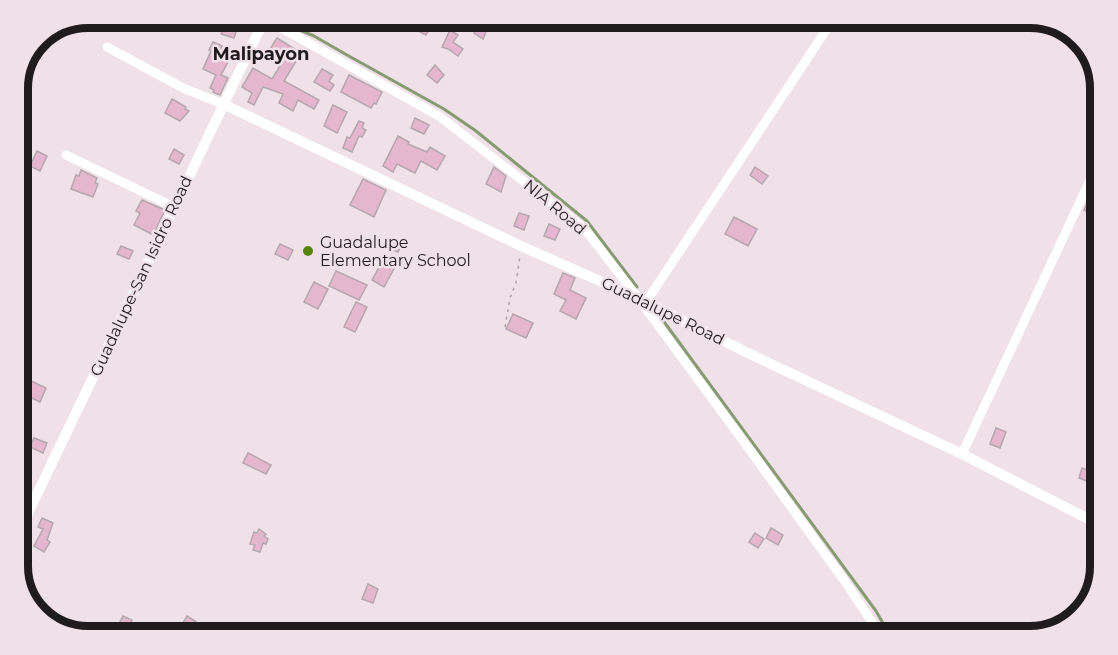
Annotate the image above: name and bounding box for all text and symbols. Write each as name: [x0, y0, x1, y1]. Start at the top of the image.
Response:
district label: Malipayon: [212, 43, 310, 65]
street label: Guadalupe-San Isidro Road: [86, 173, 196, 379]
street label: NIA Road: [520, 176, 590, 238]
place label: Guadalupe Elementary School: [320, 233, 471, 270]
marker: Guadalupe Elementary School: [301, 244, 315, 258]
street label: Guadalupe Road: [598, 273, 728, 349]

